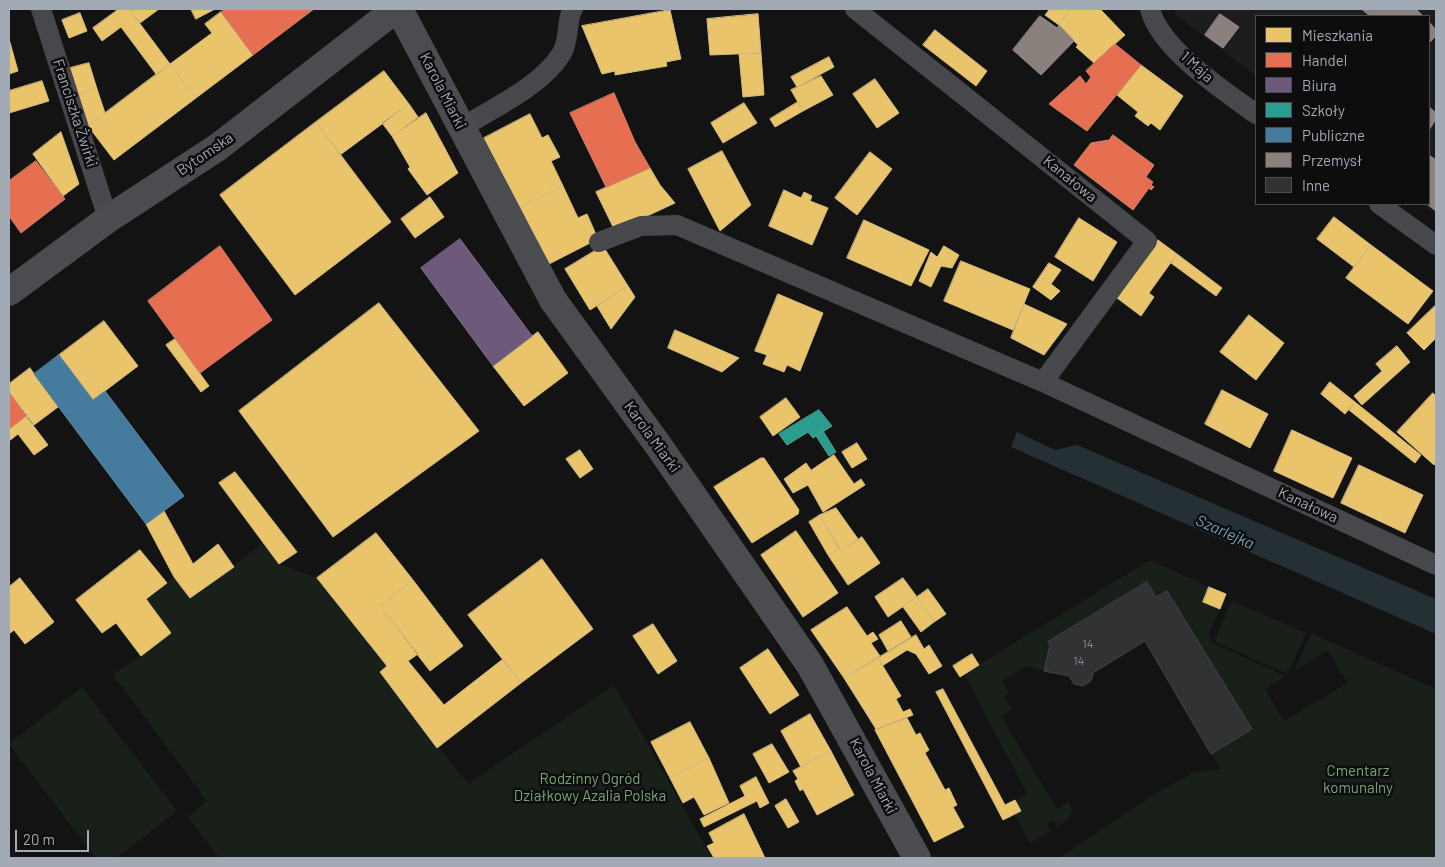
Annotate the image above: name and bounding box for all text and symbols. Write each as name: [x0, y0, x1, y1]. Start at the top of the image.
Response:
legend: [1255, 15, 1430, 205]
text: Mieszkania: [1302, 26, 1373, 44]
street label: 1 Maja: [1177, 48, 1217, 86]
street label: Karola Miarki: [416, 50, 470, 132]
text: Handel: [1302, 51, 1347, 69]
street label: Franciszka Żwirki: [49, 57, 101, 169]
text: Biura: [1302, 76, 1336, 94]
text: Szkoły: [1302, 101, 1345, 119]
text: Publiczne: [1302, 126, 1365, 144]
street label: Bytomska: [173, 129, 237, 179]
text: Przemysł: [1302, 151, 1362, 169]
street label: Kanałowa: [1040, 152, 1100, 206]
text: Inne: [1302, 176, 1330, 194]
street label: Karola Miarki: [620, 398, 684, 476]
street label: Kanałowa: [1275, 483, 1341, 527]
water label: Szarlejka: [1193, 511, 1257, 553]
house number: 14: [1083, 637, 1093, 651]
house number: 14: [1074, 654, 1084, 668]
street label: Karola Miarki: [845, 735, 901, 817]
park label: Cmentarz komunalny: [1323, 762, 1393, 797]
park label: Rodzinny Ogród Działkowy Azalia Polska: [514, 770, 666, 805]
scale bar: [18, 820, 91, 852]
text: 20 m: [23, 830, 55, 848]

